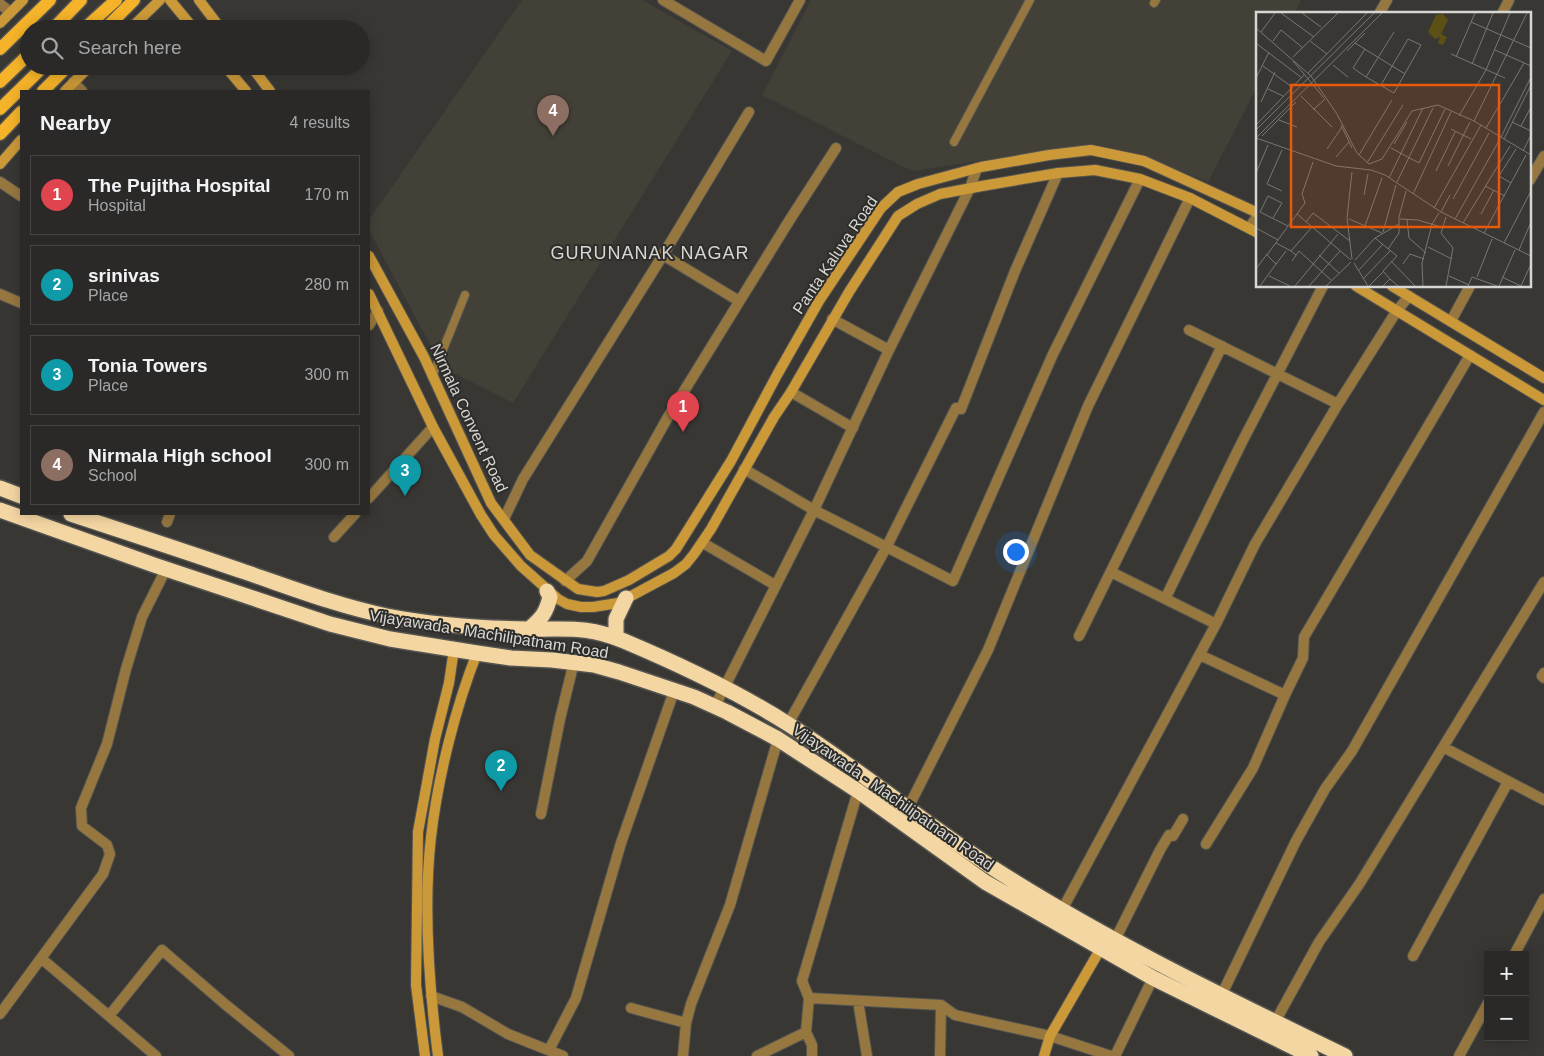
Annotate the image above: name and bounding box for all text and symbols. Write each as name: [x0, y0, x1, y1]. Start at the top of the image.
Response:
inset map: [1256, 12, 1532, 288]
search box: [20, 20, 370, 75]
icon: search: [38, 34, 66, 62]
text: Search here: [78, 37, 182, 58]
pin: 4: [537, 95, 569, 136]
text: Nearby: [40, 111, 111, 134]
text: 4 results: [290, 114, 350, 131]
text: The Pujitha Hospital: [88, 175, 271, 196]
text: 1: [53, 186, 61, 203]
text: 170 m: [305, 186, 349, 203]
street label: Panta Kaluva Road: [789, 193, 881, 317]
text: Hospital: [88, 197, 146, 214]
district label: GURUNANAK NAGAR: [550, 243, 750, 263]
text: srinivas: [88, 265, 160, 286]
text: 2: [53, 276, 61, 293]
text: 280 m: [305, 276, 349, 293]
text: Place: [88, 287, 128, 304]
street label: Nirmala Convent Road: [427, 341, 511, 495]
text: Tonia Towers: [88, 355, 208, 376]
text: 3: [53, 366, 61, 383]
text: 300 m: [305, 366, 349, 383]
text: Place: [88, 377, 128, 394]
pin: 1: [667, 391, 699, 432]
text: Nirmala High school: [88, 445, 272, 466]
pin: 3: [389, 455, 421, 496]
text: 4: [53, 456, 61, 473]
text: 300 m: [305, 456, 349, 473]
text: School: [88, 467, 137, 484]
your location: [1003, 539, 1029, 565]
street label: Vijayawada - Machilipatnam Road: [368, 607, 610, 661]
street label: Vijayawada - Machilipatnam Road: [789, 721, 997, 873]
pin: 2: [485, 750, 517, 791]
map controls: [1484, 951, 1529, 1041]
button: +: [1484, 951, 1529, 996]
button: −: [1484, 996, 1529, 1041]

